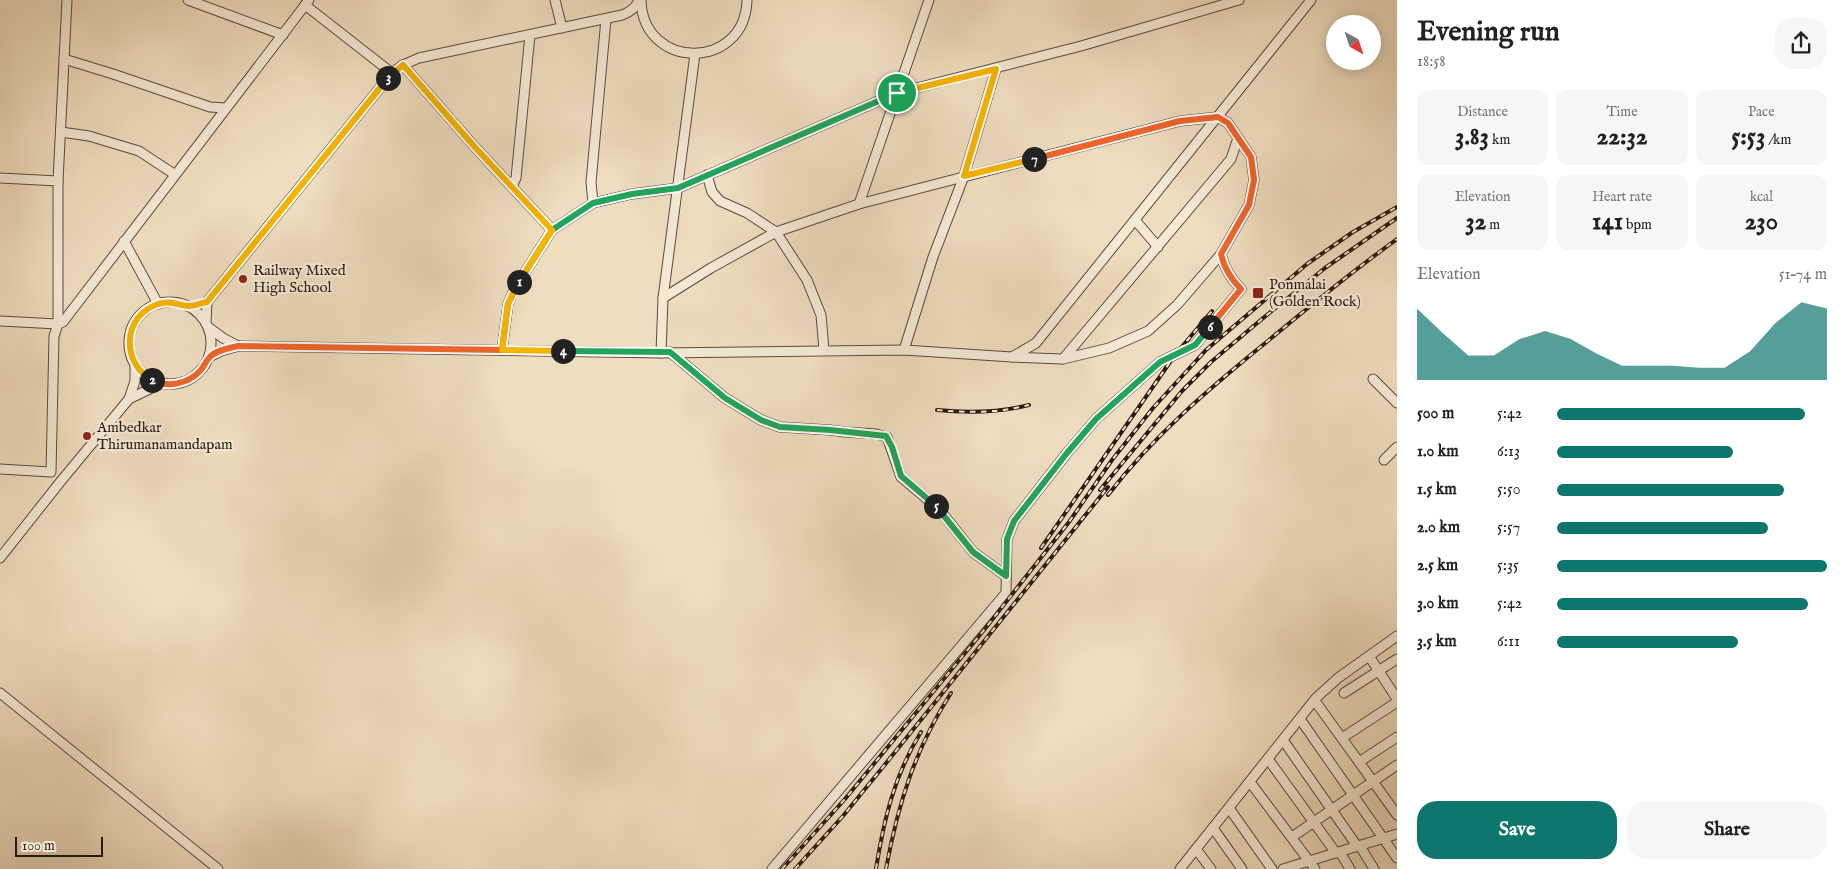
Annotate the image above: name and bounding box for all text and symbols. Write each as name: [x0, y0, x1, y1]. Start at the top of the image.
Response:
north arrow: [1326, 15, 1381, 70]
map controls: [1326, 15, 1381, 70]
text: Evening run: [1417, 15, 1560, 50]
button: share: [1775, 17, 1827, 69]
text: 18:58: [1417, 52, 1446, 72]
pin: 3: [376, 66, 400, 90]
text: 3: [386, 69, 391, 87]
pin: [876, 72, 918, 114]
icon: arrive: [883, 79, 911, 107]
text: Distance: [1457, 103, 1508, 121]
text: Time: [1606, 103, 1638, 121]
text: Pace: [1748, 103, 1775, 121]
text: 3.83: [1455, 121, 1489, 153]
text: 22:32: [1596, 121, 1648, 153]
text: 5:53: [1731, 121, 1765, 153]
text: km: [1489, 131, 1510, 149]
text: /km: [1765, 131, 1791, 149]
pin: 7: [1022, 146, 1046, 172]
text: 7: [1031, 150, 1038, 168]
text: Elevation: [1455, 188, 1510, 206]
text: Heart rate: [1592, 188, 1652, 206]
text: kcal: [1750, 188, 1773, 206]
text: 32: [1465, 206, 1486, 238]
text: 141: [1592, 206, 1623, 238]
text: 230: [1745, 206, 1778, 238]
text: m: [1486, 216, 1500, 234]
text: bpm: [1623, 216, 1652, 234]
place label: Railway Mixed High School: [253, 261, 347, 297]
text: Elevation: [1417, 265, 1480, 285]
text: 51–74 m: [1779, 265, 1827, 285]
pin: 1: [506, 270, 532, 294]
marker: Railway Mixed High School: [237, 273, 249, 285]
text: 1: [517, 273, 522, 291]
place label: Ponmalai (Golden Rock): [1269, 275, 1361, 311]
marker: Ponmalai (Golden Rock): [1251, 286, 1265, 300]
pin: 6: [1198, 314, 1222, 340]
text: 6: [1208, 318, 1213, 336]
pin: 4: [550, 338, 576, 364]
text: 4: [560, 342, 567, 360]
pin: 2: [140, 368, 164, 392]
text: 2: [149, 371, 156, 389]
text: 500 m: [1417, 404, 1454, 424]
text: 5:42: [1497, 404, 1522, 424]
place label: Ambedkar Thirumanamandapam: [96, 418, 233, 454]
marker: Ambedkar Thirumanamandapam: [81, 430, 93, 442]
text: 1.0 km: [1417, 442, 1459, 462]
text: 6:13: [1497, 442, 1520, 462]
text: 1.5 km: [1417, 480, 1457, 500]
text: 5:50: [1497, 480, 1521, 500]
pin: 5: [924, 494, 948, 518]
text: 5: [934, 497, 939, 515]
text: 2.0 km: [1417, 518, 1460, 538]
text: 5:57: [1497, 518, 1520, 538]
text: 2.5 km: [1417, 556, 1458, 576]
text: 5:35: [1497, 556, 1519, 576]
text: 3.0 km: [1417, 594, 1459, 614]
text: 5:42: [1497, 594, 1522, 614]
text: 3.5 km: [1417, 632, 1457, 652]
text: 6:11: [1497, 632, 1520, 652]
button: Save: [1417, 801, 1617, 859]
button: Share: [1627, 801, 1827, 859]
scale bar: [15, 834, 102, 857]
text: 100 m: [22, 837, 55, 855]

